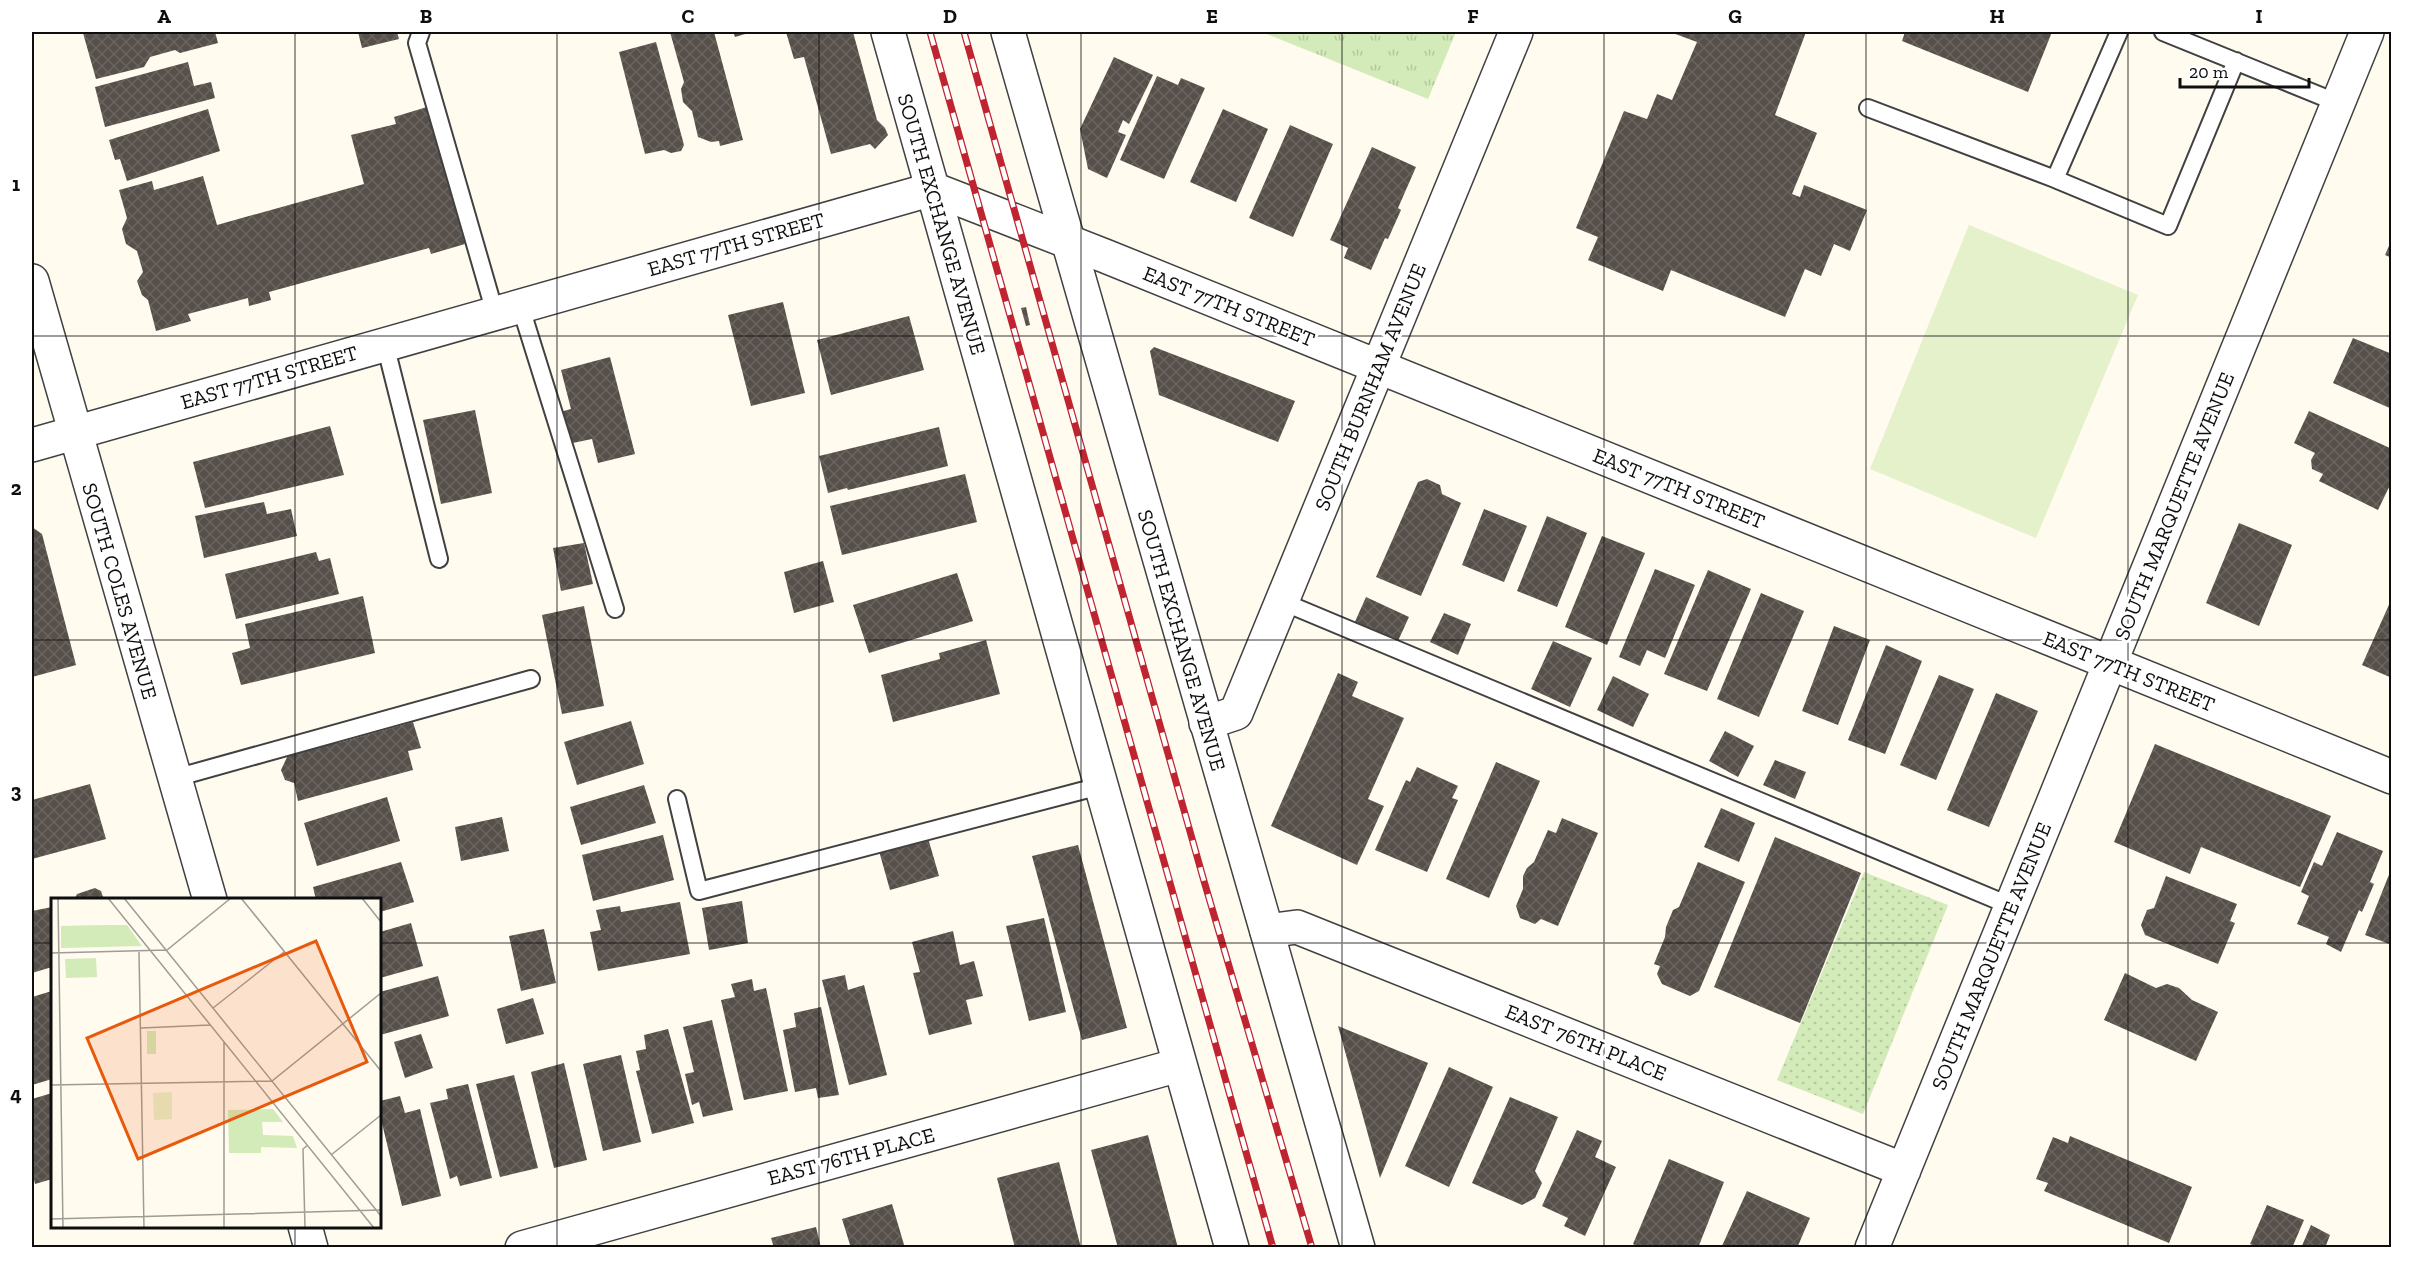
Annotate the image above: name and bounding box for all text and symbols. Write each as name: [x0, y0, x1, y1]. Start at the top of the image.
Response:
text: A: [157, 4, 171, 28]
text: B: [420, 4, 432, 28]
text: C: [682, 4, 695, 28]
text: D: [943, 4, 957, 28]
text: E: [1206, 4, 1218, 28]
text: F: [1467, 4, 1479, 28]
text: G: [1728, 4, 1742, 28]
text: H: [1989, 4, 2005, 28]
text: I: [2255, 4, 2263, 28]
scale bar: [2180, 51, 2309, 89]
text: 20 m: [2189, 61, 2229, 83]
street label: SOUTH EXCHANGE AVENUE: [893, 91, 991, 357]
text: 1: [12, 172, 20, 196]
street label: EAST 77TH STREET: [645, 207, 827, 281]
street label: EAST 77TH STREET: [1140, 260, 1318, 352]
street label: SOUTH BURNHAM AVENUE: [1309, 260, 1431, 514]
street label: EAST 77TH STREET: [178, 340, 360, 414]
street label: SOUTH MARQUETTE AVENUE: [2109, 369, 2239, 643]
street label: EAST 77TH STREET: [1590, 442, 1768, 534]
text: 2: [11, 476, 22, 500]
street label: SOUTH COLES AVENUE: [77, 480, 163, 702]
street label: SOUTH EXCHANGE AVENUE: [1133, 507, 1231, 773]
street label: EAST 77TH STREET: [2040, 625, 2218, 717]
text: 3: [11, 779, 22, 803]
street label: SOUTH MARQUETTE AVENUE: [1926, 819, 2056, 1093]
inset map: [51, 898, 381, 1228]
street label: EAST 76TH PLACE: [1502, 998, 1670, 1086]
text: 4: [10, 1082, 22, 1106]
street label: EAST 76TH PLACE: [765, 1122, 937, 1190]

